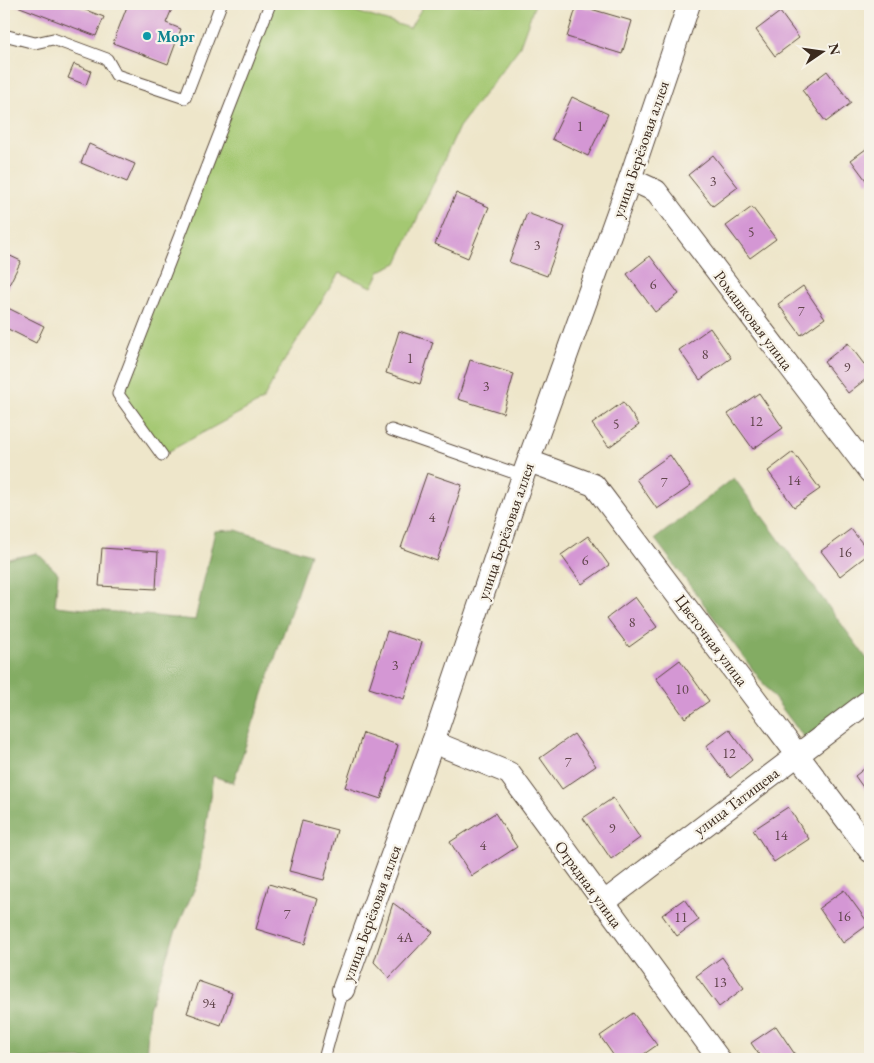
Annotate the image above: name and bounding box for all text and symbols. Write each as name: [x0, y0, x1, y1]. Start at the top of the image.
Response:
place label: Морг: [157, 26, 195, 47]
north arrow: [796, 28, 846, 78]
marker: Морг: [141, 30, 153, 42]
text: N: [825, 42, 845, 57]
street label: улица Берёзовая аллея: [607, 78, 674, 220]
house number: 1: [577, 117, 583, 135]
house number: 3: [710, 172, 717, 190]
house number: 5: [748, 223, 754, 241]
house number: 3: [534, 236, 541, 254]
street label: Ромашковая улица: [709, 266, 798, 375]
house number: 6: [650, 275, 657, 293]
house number: 7: [798, 302, 805, 320]
house number: 8: [702, 345, 709, 363]
house number: 1: [407, 349, 413, 367]
house number: 9: [844, 358, 851, 376]
house number: 3: [483, 377, 490, 395]
house number: 12: [749, 412, 763, 430]
house number: 5: [613, 415, 619, 433]
street label: улица Берёзовая аллея: [472, 460, 539, 602]
house number: 14: [787, 471, 801, 489]
house number: 7: [661, 473, 668, 491]
house number: 4: [429, 508, 436, 526]
house number: 16: [838, 543, 852, 561]
house number: 6: [582, 551, 589, 569]
street label: Цветочная улица: [670, 590, 753, 691]
house number: 8: [629, 613, 636, 631]
house number: 3: [392, 656, 399, 674]
house number: 10: [675, 680, 689, 698]
house number: 12: [722, 744, 736, 762]
house number: 7: [565, 753, 572, 771]
street label: улица Татищева: [689, 762, 784, 840]
house number: 9: [609, 819, 616, 837]
house number: 14: [774, 826, 788, 844]
house number: 4: [480, 836, 487, 854]
street label: Отрадная улица: [550, 837, 628, 933]
street label: улица Берёзовая аллея: [337, 842, 406, 984]
house number: 7: [284, 905, 291, 923]
house number: 16: [837, 907, 851, 925]
house number: 11: [674, 908, 688, 926]
house number: 4А: [397, 928, 414, 946]
house number: 13: [713, 973, 727, 991]
house number: 94: [202, 994, 216, 1012]

